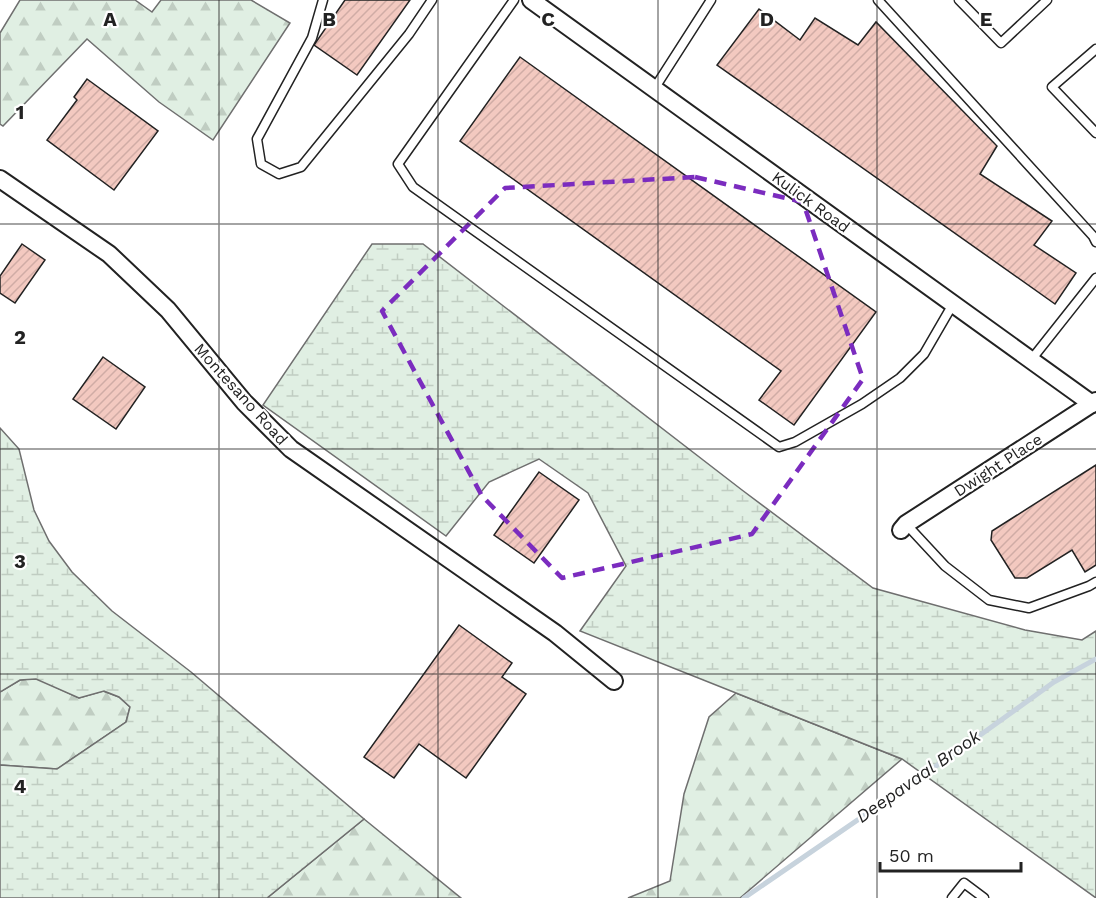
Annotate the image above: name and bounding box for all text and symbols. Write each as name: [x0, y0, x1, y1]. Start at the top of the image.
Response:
text: A: [103, 7, 117, 31]
text: B: [322, 7, 336, 31]
text: C: [541, 7, 555, 31]
text: D: [760, 7, 774, 31]
text: E: [980, 7, 992, 31]
text: 1: [16, 100, 24, 124]
street label: Kulick Road: [768, 167, 854, 237]
text: 2: [14, 325, 26, 349]
street label: Montesano Road: [190, 339, 292, 449]
street label: Dwight Place: [950, 429, 1046, 501]
text: 3: [14, 549, 26, 573]
water label: Deepavaal Brook: [852, 725, 985, 827]
text: 4: [14, 774, 27, 798]
scale bar: [880, 835, 1021, 873]
text: 50 m: [889, 845, 934, 866]

